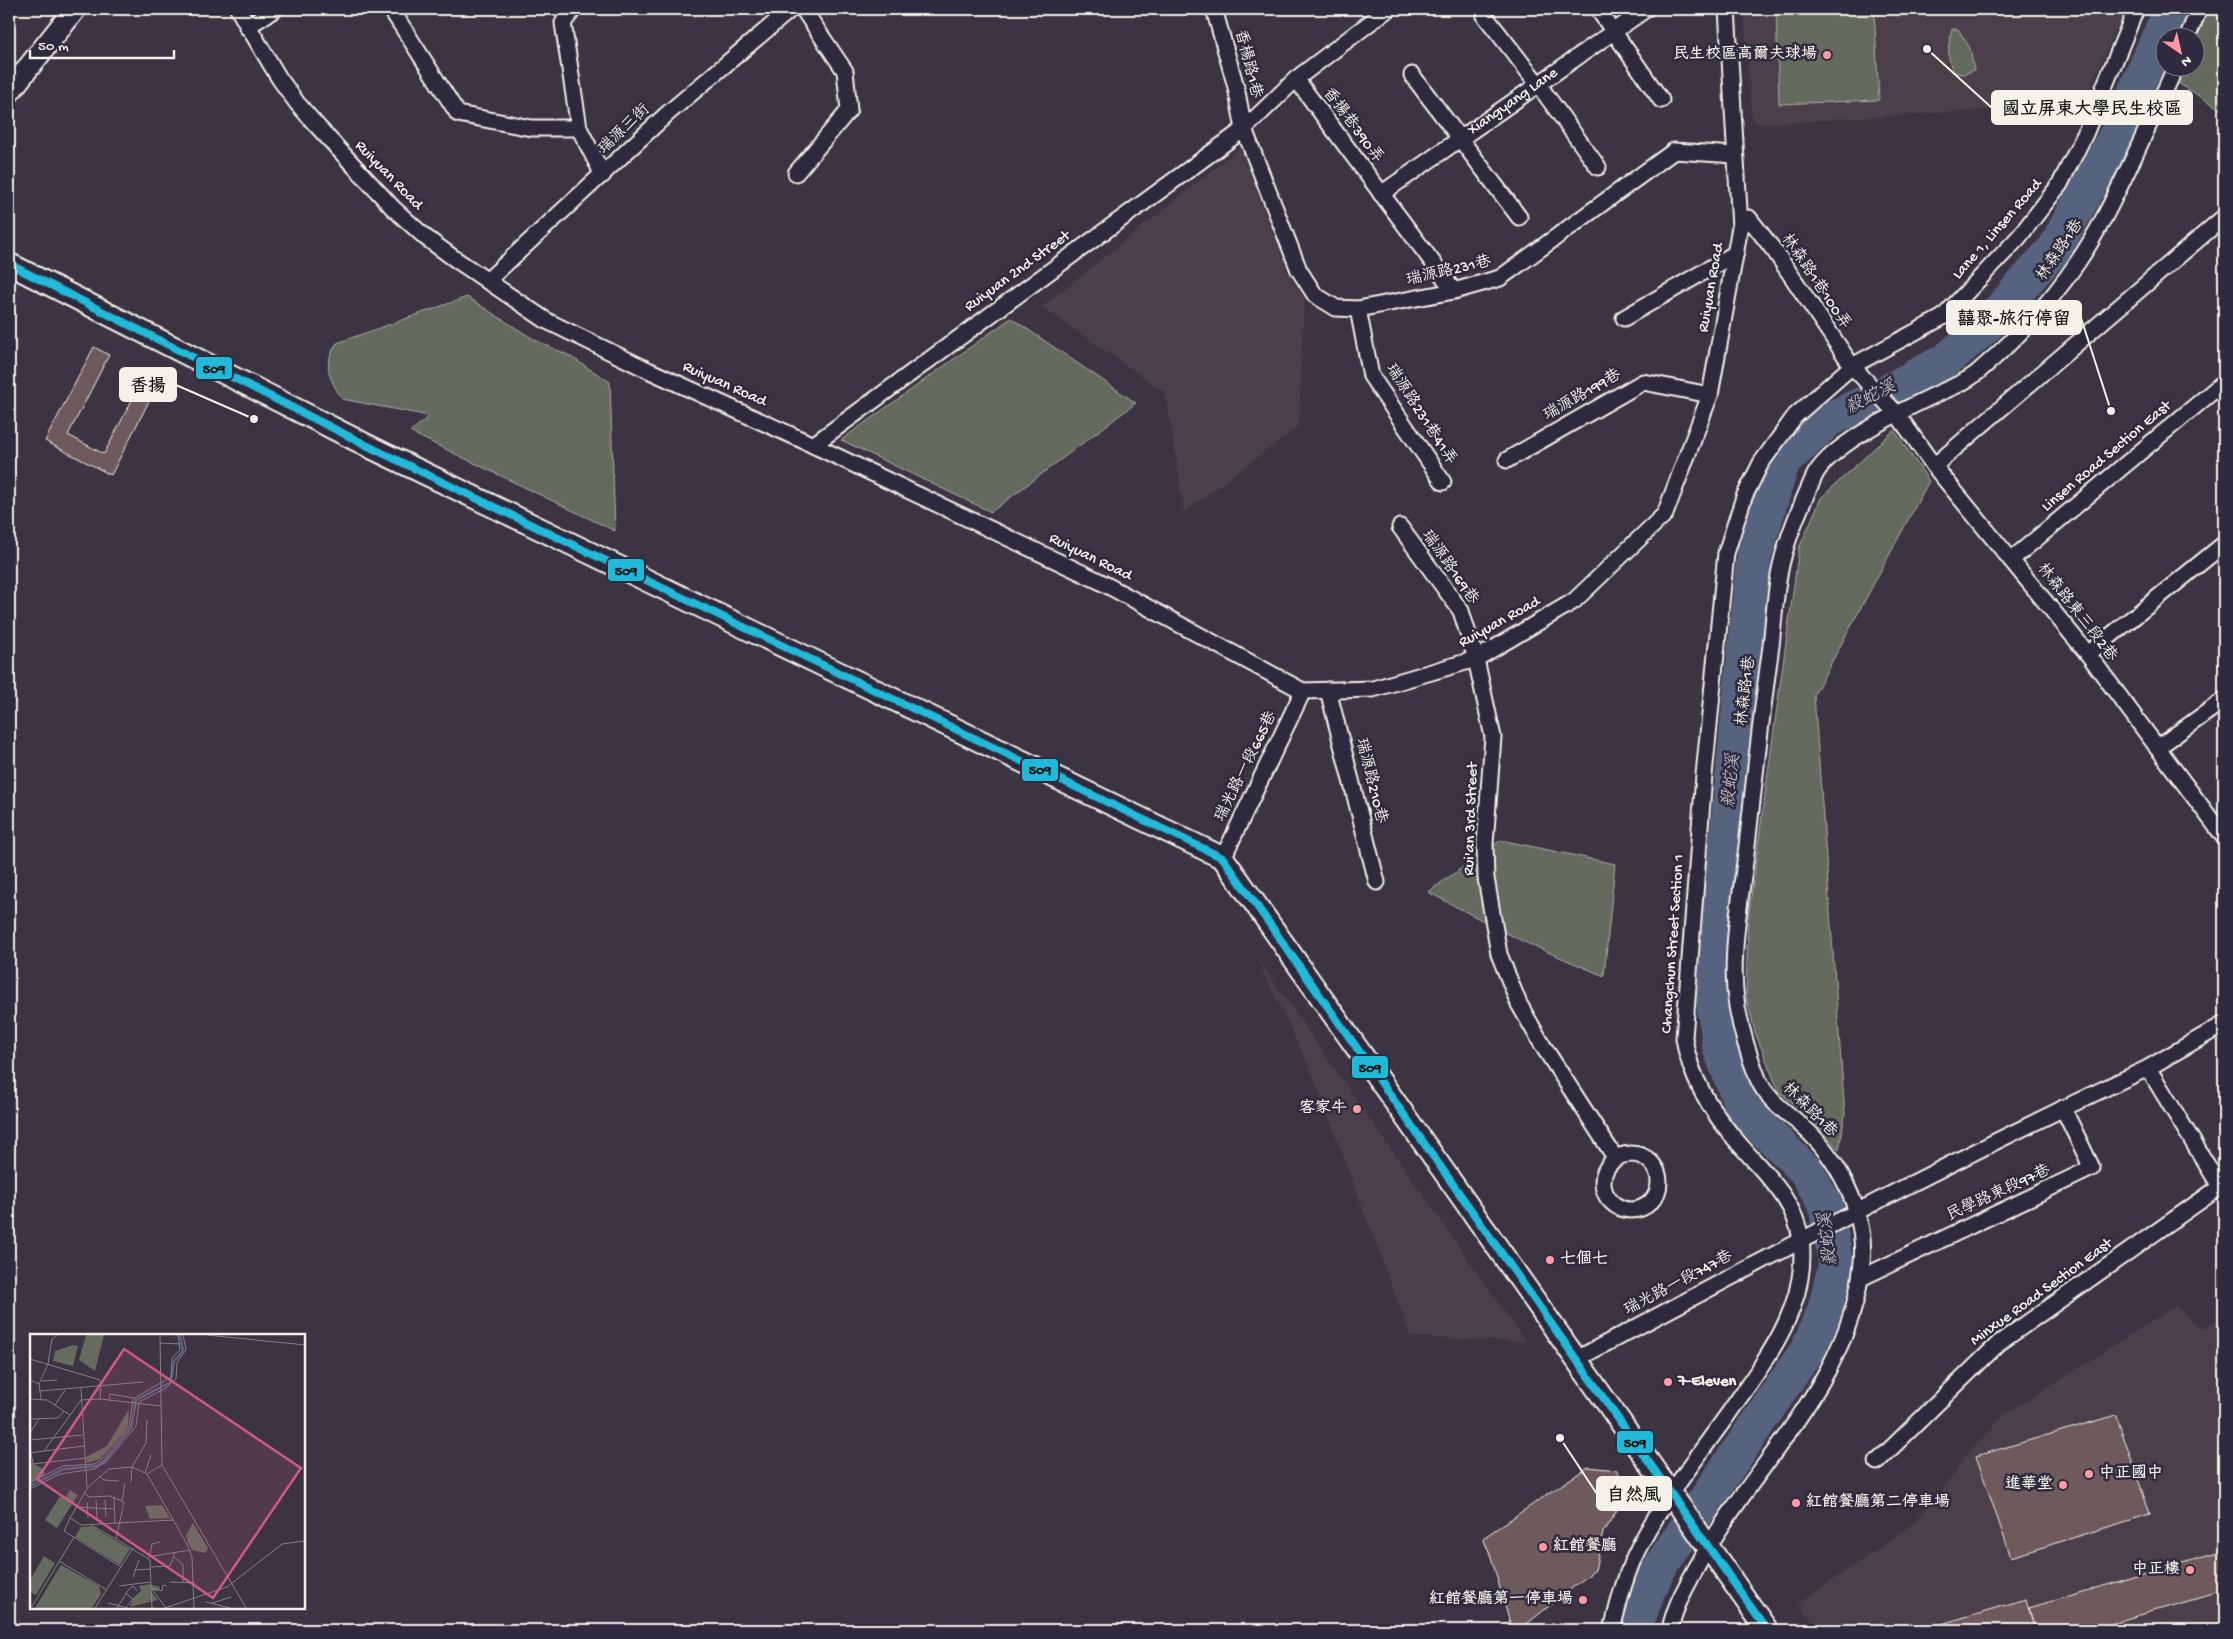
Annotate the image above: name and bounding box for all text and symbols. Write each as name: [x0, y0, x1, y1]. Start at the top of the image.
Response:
street label: 香楊路1巷: [1229, 27, 1267, 100]
scale bar: [30, 28, 174, 60]
north arrow: [2156, 28, 2206, 78]
text: 50 m: [38, 38, 69, 56]
place label: 民生校區高爾夫球場: [1673, 44, 1817, 65]
marker: 民生校區高爾夫球場: [1821, 49, 1833, 61]
text: N: [2177, 51, 2194, 70]
street label: Xiangyang Lane: [1464, 63, 1562, 140]
street label: 香揚巷390弄: [1318, 83, 1388, 167]
callout: 國立屏東大學民生校區: [1992, 91, 2192, 124]
text: 國立屏東大學民生校區: [2002, 99, 2182, 121]
street label: 瑞源三街: [595, 100, 655, 159]
street label: Ruiyuan Road: [350, 137, 427, 216]
street label: Lane 1, Linsen Road: [1949, 175, 2048, 284]
street label: 林森路1巷: [2032, 215, 2089, 286]
street label: Ruiyuan 2nd Street: [961, 226, 1076, 317]
street label: 林森路1巷100弄: [1776, 230, 1856, 333]
street label: Ruiyuan Road: [1695, 240, 1729, 334]
street label: 瑞源路231巷: [1404, 251, 1493, 291]
callout: 囍聚-旅行停留: [1947, 301, 2081, 334]
text: 囍聚-旅行停留: [1957, 308, 2071, 331]
line badge: 509: [195, 356, 233, 380]
street label: Ruiyuan Road: [679, 358, 770, 413]
street label: 瑞源路231巷41弄: [1380, 360, 1461, 469]
text: 509: [203, 362, 225, 379]
street label: 瑞源路199巷: [1540, 364, 1625, 426]
callout: 香揚: [120, 368, 176, 401]
water label: 殺蛇溪: [1842, 375, 1901, 420]
text: 香揚: [130, 376, 166, 398]
street label: Linsen Road Section East: [2038, 396, 2177, 517]
street label: 瑞源路169巷: [1416, 526, 1483, 609]
street label: Ruiyuan Road: [1045, 530, 1136, 587]
line badge: 509: [607, 558, 645, 582]
street label: 林森路東三段2巷: [2032, 559, 2122, 666]
text: 509: [615, 564, 637, 581]
street label: Ruiyuan Road: [1456, 592, 1545, 653]
street label: 林森路1巷: [1731, 655, 1761, 727]
street label: 瑞光路一段665巷: [1210, 708, 1282, 825]
street label: 瑞源路210巷: [1350, 736, 1392, 826]
water label: 殺蛇溪: [1718, 752, 1745, 809]
line badge: 509: [1021, 758, 1059, 782]
street label: Rui'an 3rd Street: [1461, 760, 1484, 876]
text: 509: [1029, 763, 1051, 780]
street label: Changchun Street Section 1: [1658, 854, 1690, 1034]
line badge: 509: [1351, 1055, 1389, 1079]
text: 509: [1359, 1061, 1381, 1078]
street label: 林森路1巷: [1777, 1078, 1842, 1143]
place label: 客家牛: [1299, 1098, 1347, 1119]
marker: 客家牛: [1351, 1103, 1363, 1115]
street label: 民學路東段97巷: [1943, 1160, 2054, 1226]
water label: 殺蛇溪: [1814, 1210, 1843, 1267]
street label: Minxue Road Section East: [1967, 1234, 2118, 1351]
street label: 瑞光路一段747巷: [1621, 1246, 1737, 1321]
place label: 七個七: [1560, 1249, 1608, 1270]
marker: 七個七: [1544, 1254, 1556, 1266]
inset map: [30, 1334, 305, 1609]
place label: 7-Eleven: [1677, 1373, 1736, 1392]
marker: 7-Eleven: [1662, 1376, 1674, 1388]
line badge: 509: [1616, 1430, 1654, 1454]
text: 509: [1624, 1436, 1646, 1453]
place label: 中正國中: [2099, 1463, 2163, 1484]
marker: 中正國中: [2083, 1468, 2095, 1480]
place label: 進華堂: [2005, 1474, 2053, 1495]
callout: 自然風: [1597, 1477, 1671, 1510]
marker: 進華堂: [2057, 1479, 2069, 1491]
text: 自然風: [1607, 1485, 1661, 1507]
place label: 紅館餐廳第二停車場: [1806, 1492, 1950, 1513]
marker: 紅館餐廳第二停車場: [1790, 1497, 1802, 1509]
place label: 紅館餐廳: [1553, 1536, 1617, 1557]
marker: 紅館餐廳: [1537, 1541, 1549, 1553]
place label: 中正樓: [2132, 1559, 2180, 1580]
marker: 中正樓: [2184, 1564, 2196, 1576]
place label: 紅館餐廳第一停車場: [1429, 1589, 1573, 1610]
marker: 紅館餐廳第一停車場: [1577, 1594, 1589, 1606]

